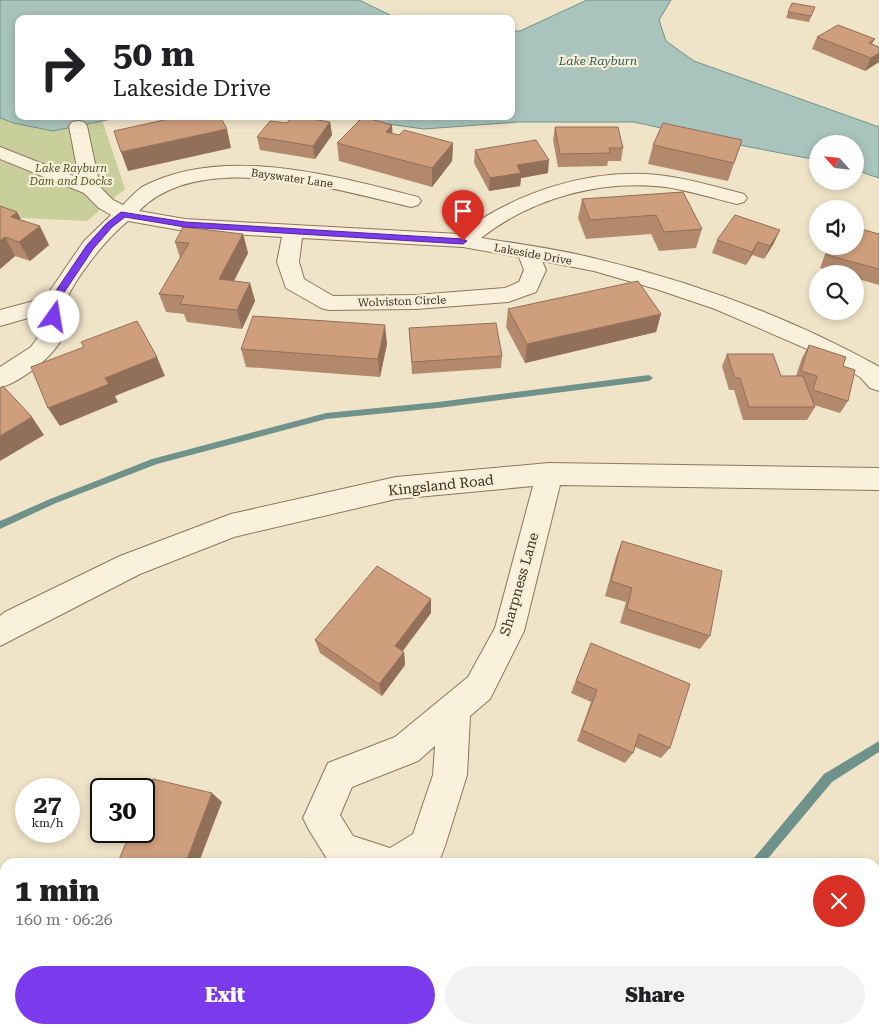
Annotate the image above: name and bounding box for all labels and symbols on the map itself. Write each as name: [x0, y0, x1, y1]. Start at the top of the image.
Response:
water label: Lake Rayburn: [558, 54, 637, 68]
north arrow: [809, 135, 864, 190]
park label: Lake Rayburn Dam and Docks: [29, 162, 112, 188]
street label: Bayswater Lane: [250, 166, 334, 191]
pin: [442, 190, 484, 241]
street label: Lakeside Drive: [493, 241, 573, 268]
position arrow: [27, 290, 79, 342]
street label: Wolviston Circle: [358, 293, 446, 310]
street label: Kingsland Road: [387, 471, 495, 499]
street label: Sharpness Lane: [497, 530, 542, 638]
speed limit sign: 30: [90, 778, 155, 843]

